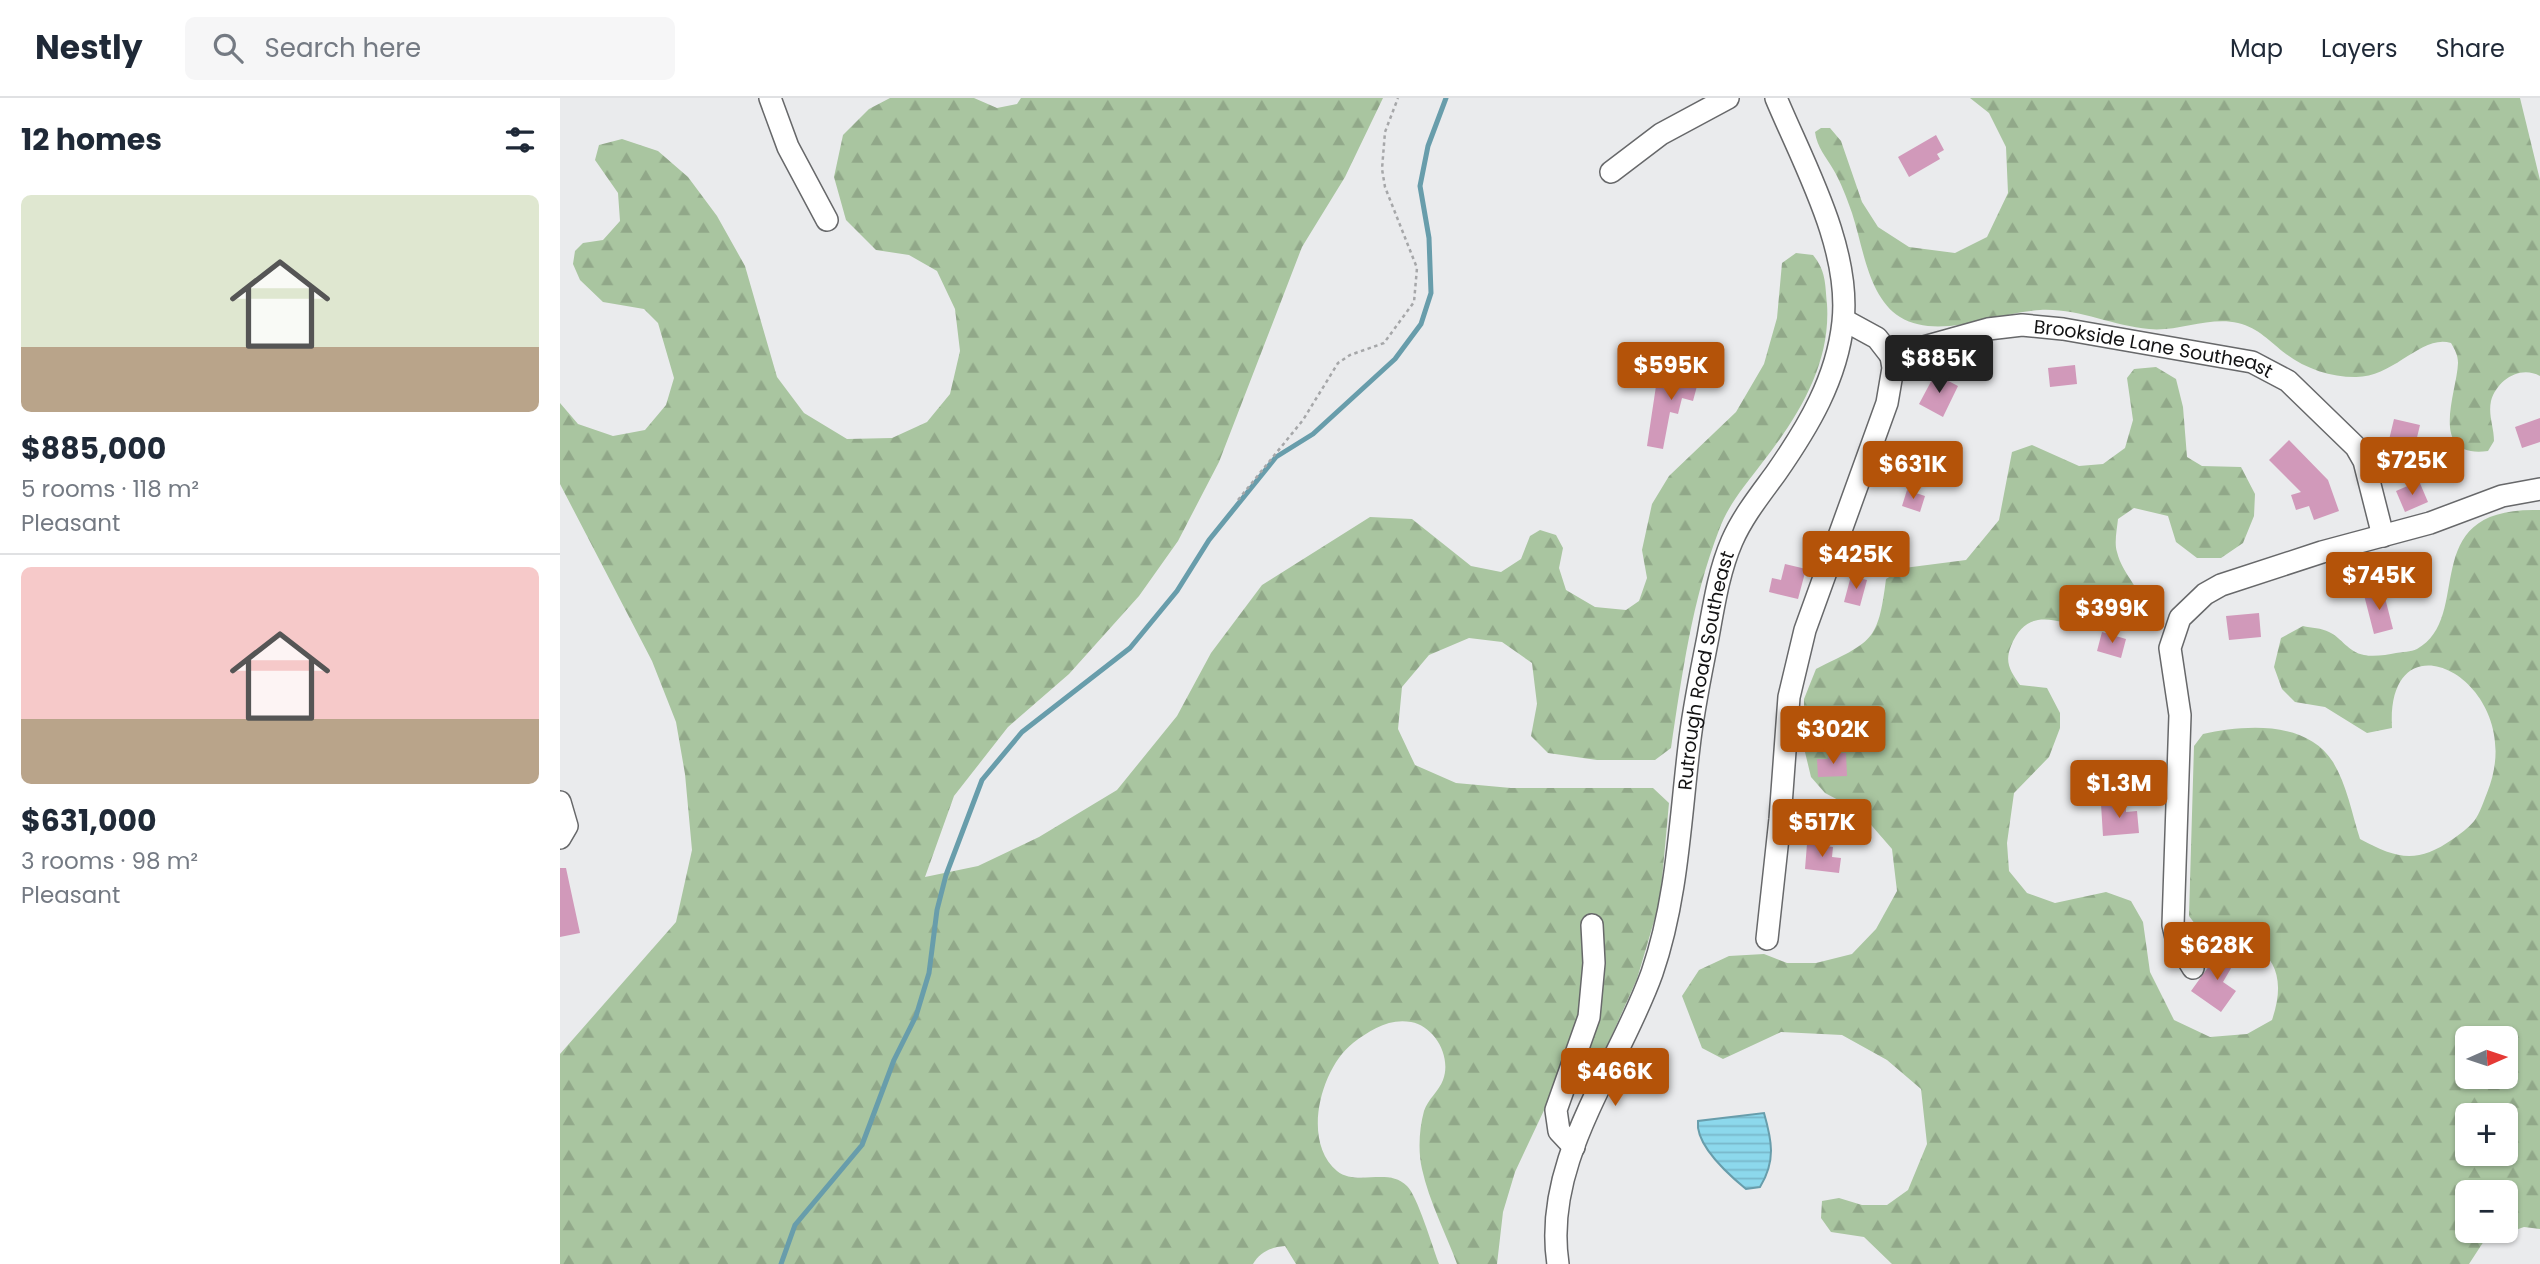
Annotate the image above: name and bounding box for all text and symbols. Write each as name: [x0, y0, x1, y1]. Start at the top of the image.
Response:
search box: [185, 17, 675, 80]
text: Nestly: [35, 24, 143, 71]
icon: search: [209, 29, 247, 67]
text: Search here: [265, 30, 421, 66]
text: Map: [2230, 32, 2283, 65]
text: Layers: [2321, 32, 2397, 65]
text: Share: [2435, 32, 2505, 65]
text: 12 homes: [21, 118, 162, 161]
icon: filters: [501, 121, 539, 159]
icon: home: [217, 241, 343, 367]
street label: Brookside Lane Southeast: [2033, 313, 2278, 385]
pin: $885K: [1890, 336, 1988, 395]
pin: $595K: [1622, 342, 1720, 402]
text: $885K: [1901, 342, 1977, 374]
text: $595K: [1633, 349, 1709, 381]
text: $885,000: [21, 427, 166, 470]
pin: $725K: [2363, 438, 2461, 497]
pin: $631K: [1864, 442, 1962, 501]
text: $725K: [2376, 444, 2448, 476]
text: $631K: [1879, 448, 1947, 480]
text: 5 rooms · 118 m²: [21, 473, 199, 505]
text: Pleasant: [21, 507, 120, 539]
pin: $425K: [1807, 532, 1905, 591]
text: $425K: [1819, 538, 1893, 570]
street label: Rutrough Road Southeast: [1671, 547, 1741, 791]
pin: $745K: [2330, 552, 2428, 612]
text: $745K: [2342, 559, 2416, 591]
pin: $399K: [2063, 586, 2161, 645]
text: $399K: [2075, 592, 2149, 624]
icon: home: [217, 613, 343, 739]
pin: $302K: [1784, 706, 1882, 766]
text: $302K: [1796, 713, 1870, 745]
pin: $1.3M: [2070, 760, 2168, 820]
text: $1.3M: [2086, 767, 2152, 799]
text: $631,000: [21, 799, 157, 842]
pin: $517K: [1773, 800, 1871, 859]
text: $517K: [1788, 806, 1856, 838]
text: 3 rooms · 98 m²: [21, 845, 198, 877]
text: Pleasant: [21, 879, 120, 911]
pin: $628K: [2168, 922, 2266, 982]
text: $628K: [2180, 929, 2254, 961]
north arrow: [2455, 1026, 2518, 1088]
map controls: [2455, 1026, 2518, 1243]
pin: $466K: [1566, 1048, 1664, 1108]
text: $466K: [1577, 1055, 1653, 1087]
button: +: [2455, 1103, 2518, 1166]
button: −: [2455, 1180, 2518, 1243]

